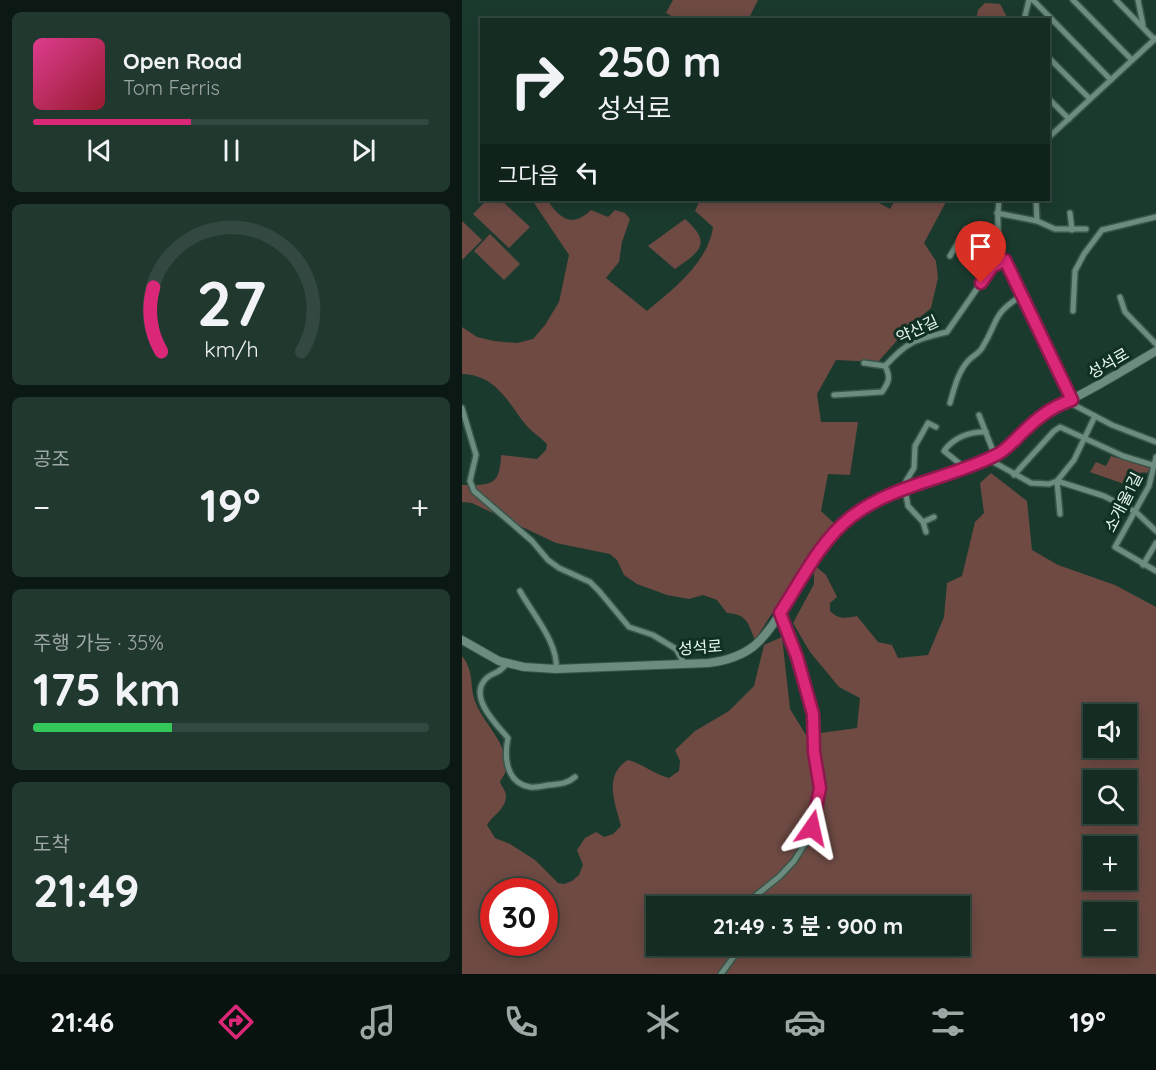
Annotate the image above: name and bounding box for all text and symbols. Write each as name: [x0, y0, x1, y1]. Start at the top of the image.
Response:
text: 250 m: [597, 35, 721, 88]
icon: right: [498, 42, 576, 120]
text: Open Road: [123, 47, 242, 75]
text: Tom Ferris: [123, 75, 220, 100]
text: 성석로: [597, 91, 672, 125]
icon: previous: [83, 134, 116, 167]
icon: pause: [215, 134, 248, 167]
icon: next: [347, 134, 380, 167]
icon: left: [571, 156, 604, 189]
text: 그다음: [498, 161, 559, 189]
pin: [955, 221, 1006, 283]
icon: arrive: [964, 230, 997, 263]
text: 27: [196, 264, 266, 342]
street label: 약산길: [893, 311, 941, 347]
text: km/h: [204, 336, 258, 362]
street label: 성석로: [1084, 343, 1132, 383]
text: 공조: [33, 446, 70, 471]
street label: 소개울1길: [1099, 469, 1147, 535]
text: 19°: [200, 477, 261, 533]
text: −: [33, 486, 50, 527]
text: +: [410, 486, 429, 527]
text: 주행 가능 · 35%: [33, 630, 164, 655]
street label: 성석로: [677, 635, 723, 659]
text: 175 km: [33, 661, 181, 717]
map controls: [1083, 704, 1137, 956]
button: sound: [1083, 704, 1137, 758]
button: search: [1083, 770, 1137, 824]
position arrow: [780, 796, 844, 860]
text: 도착: [33, 831, 70, 856]
button: +: [1083, 836, 1137, 890]
text: 21:49: [33, 862, 140, 918]
speed limit sign: 30: [480, 878, 558, 956]
button: −: [1083, 902, 1137, 956]
text: 21:49 · 3 분 · 900 m: [713, 912, 903, 940]
icon: directions: [215, 1001, 257, 1043]
icon: music: [357, 1001, 399, 1043]
icon: phone: [500, 1001, 542, 1043]
icon: climate: [642, 1001, 684, 1043]
icon: car: [784, 1001, 826, 1043]
icon: filters: [927, 1001, 969, 1043]
text: 21:46: [50, 1005, 114, 1039]
text: 19°: [1069, 1005, 1106, 1039]

